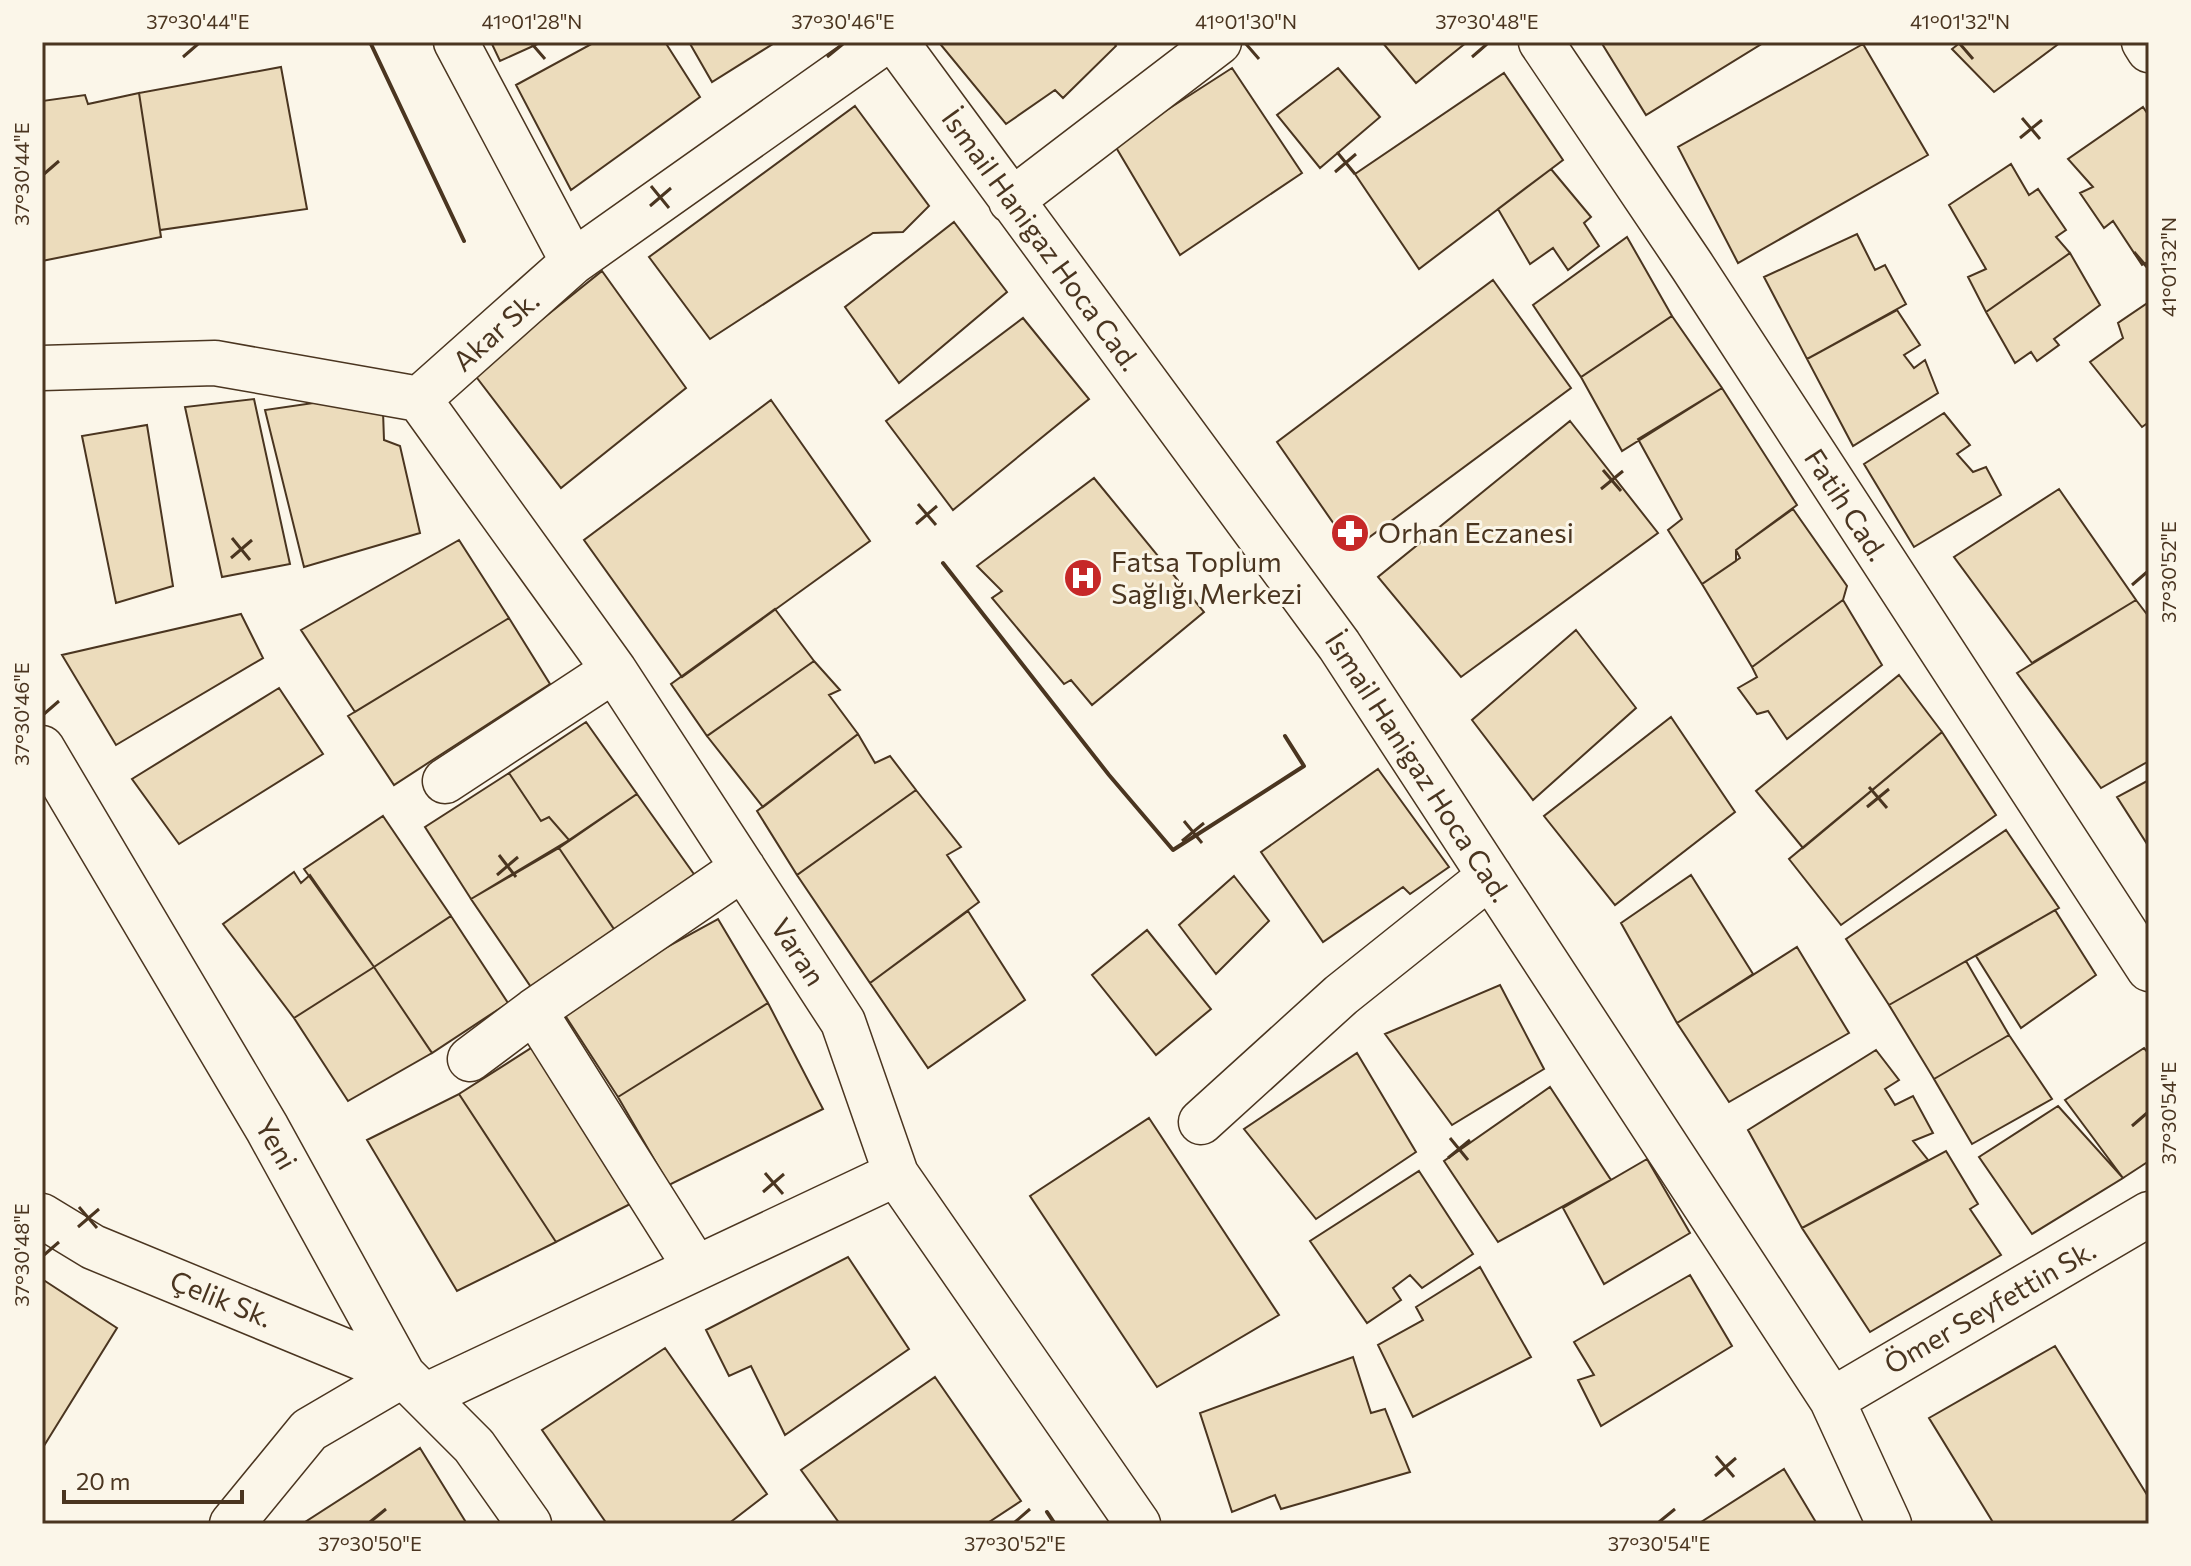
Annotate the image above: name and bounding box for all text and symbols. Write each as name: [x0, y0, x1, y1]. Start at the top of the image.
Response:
text: 37°30'44"E: [146, 9, 250, 33]
text: 41°01'28"N: [482, 9, 582, 33]
text: 37°30'46"E: [791, 9, 895, 33]
text: 41°01'30"N: [1195, 9, 1297, 33]
text: 37°30'48"E: [1435, 9, 1539, 33]
text: 41°01'32"N: [1910, 9, 2010, 33]
street label: İsmail Hanigaz Hoca Cad.: [935, 102, 1148, 377]
text: 37°30'44"E: [9, 122, 33, 226]
text: 41°01'32"N: [2156, 217, 2180, 317]
street label: Akar Sk.: [445, 283, 545, 378]
street label: Fatih Cad.: [1798, 442, 1896, 567]
pharmacy icon: Orhan Eczanesi: [1329, 512, 1371, 554]
place label: Orhan Eczanesi: [1378, 515, 1574, 549]
text: 37°30'52"E: [2156, 521, 2180, 623]
place label: Fatsa Toplum Sağlığı Merkezi: [1111, 544, 1302, 610]
hospital icon: Fatsa Toplum Sağlığı Merkezi: [1062, 557, 1104, 599]
street label: İsmail Hanigaz Hoca Cad.: [1319, 625, 1519, 908]
text: 37°30'46"E: [9, 662, 33, 766]
street label: Varan: [764, 911, 833, 992]
text: 37°30'54"E: [2156, 1062, 2180, 1164]
street label: Yeni: [249, 1112, 305, 1175]
text: 37°30'48"E: [9, 1203, 33, 1307]
street label: Ömer Seyfettin Sk.: [1878, 1232, 2101, 1381]
street label: Çelik Sk.: [165, 1262, 277, 1334]
scale bar: [64, 1454, 242, 1504]
text: 20 m: [76, 1466, 130, 1495]
text: 37°30'50"E: [318, 1531, 422, 1555]
text: 37°30'52"E: [964, 1531, 1066, 1555]
text: 37°30'54"E: [1608, 1531, 1710, 1555]

